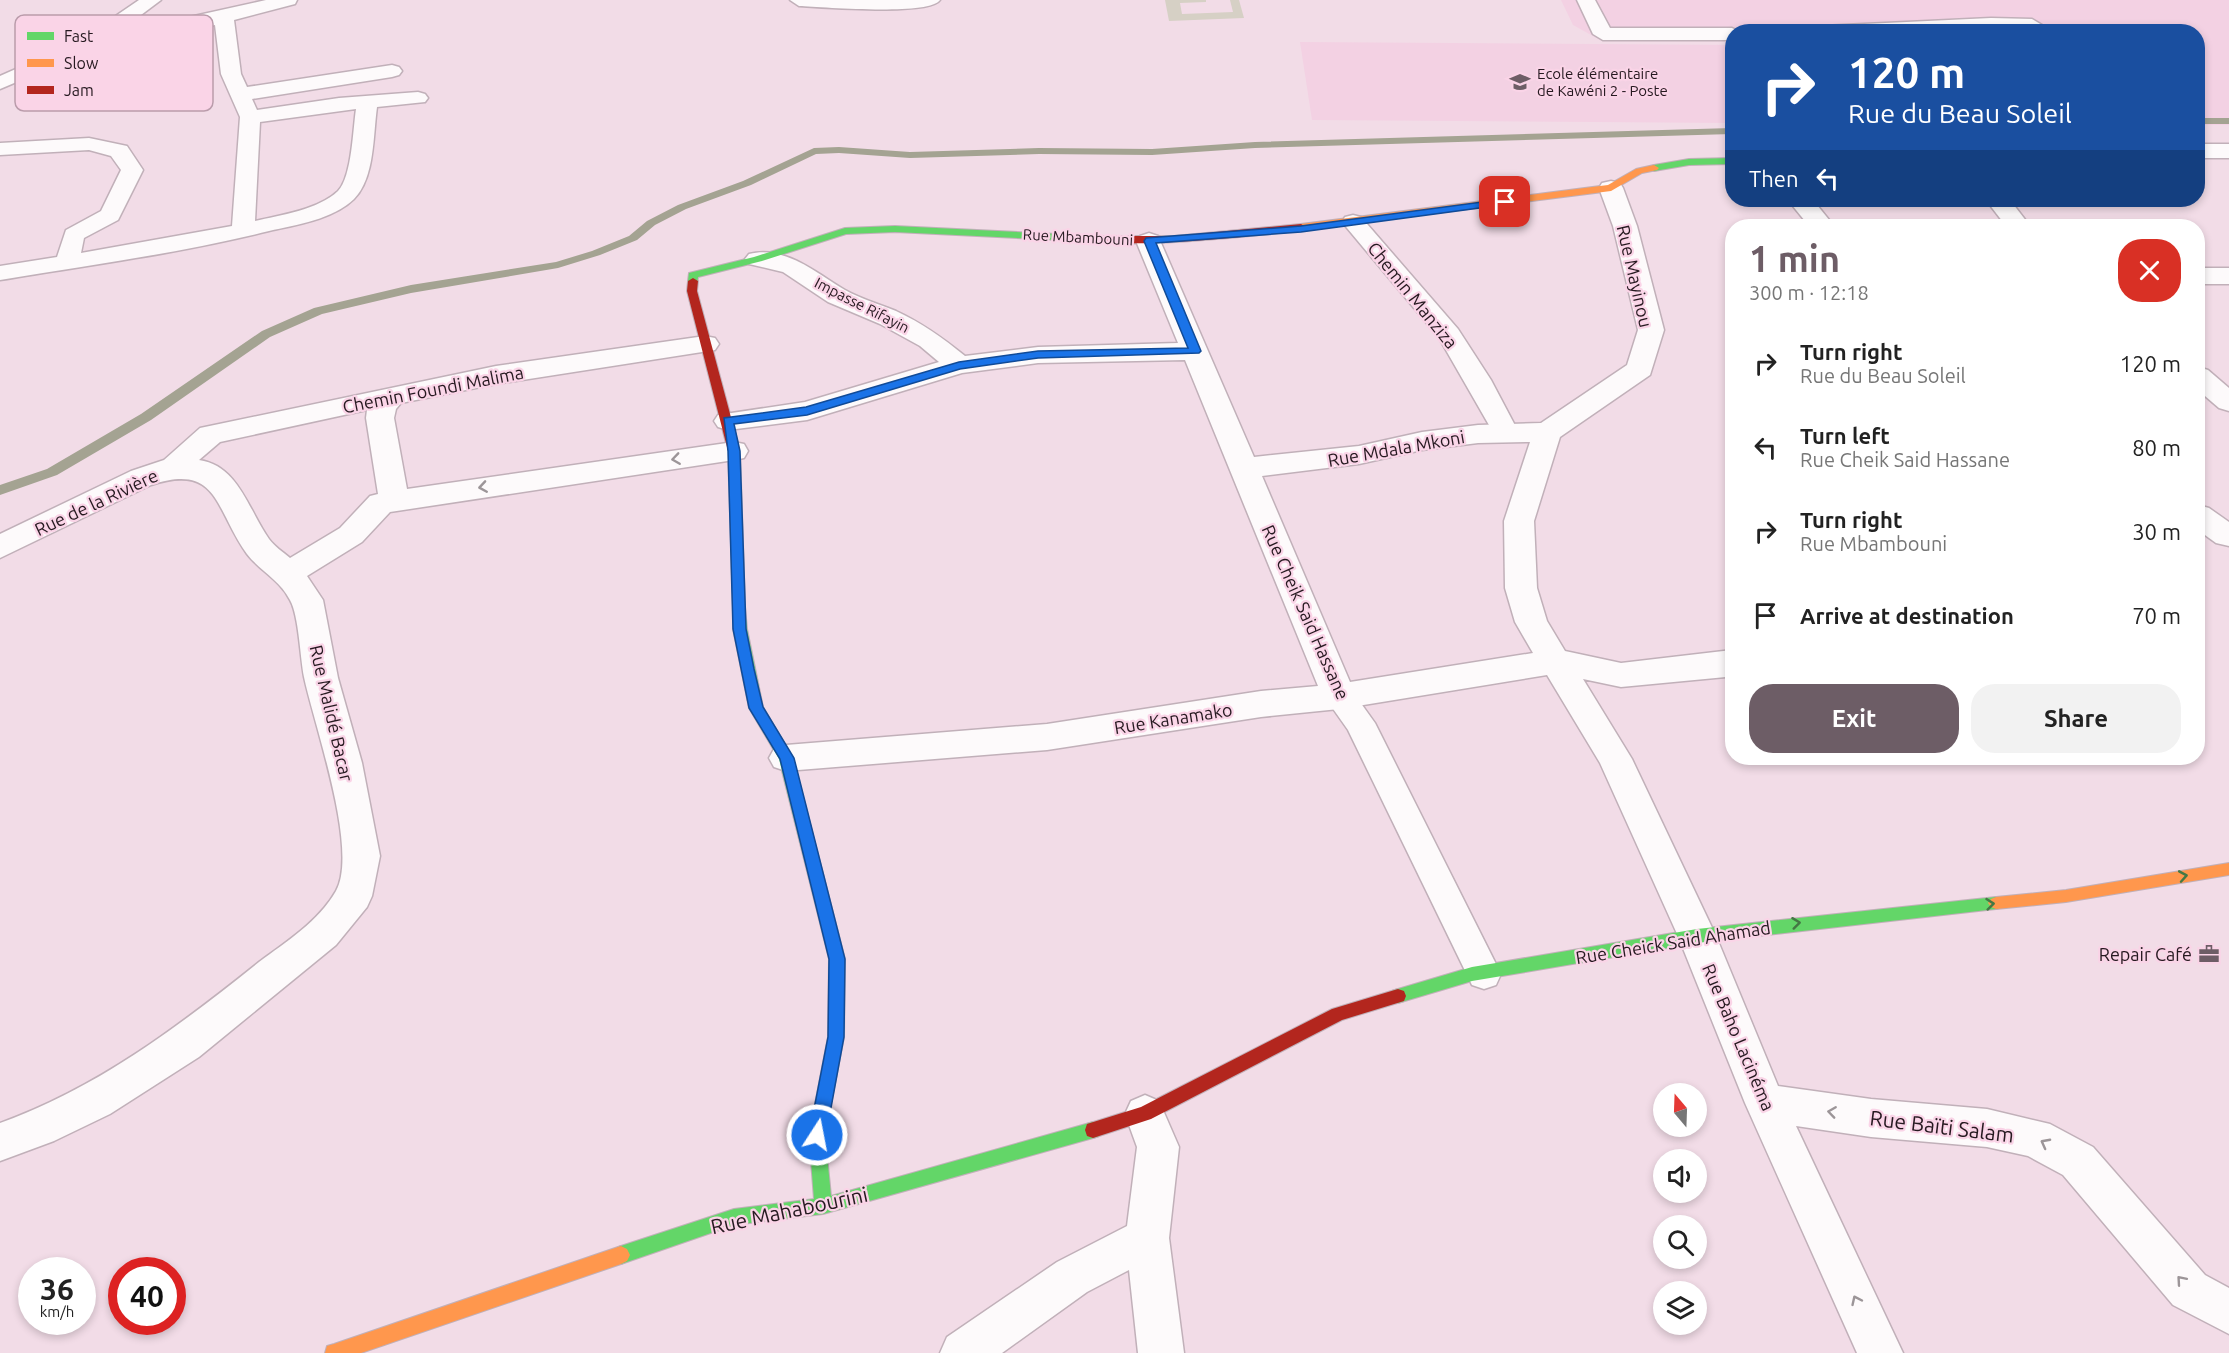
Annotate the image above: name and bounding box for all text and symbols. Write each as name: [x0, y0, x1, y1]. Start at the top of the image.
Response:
legend: [15, 15, 213, 111]
text: Fast: [64, 27, 94, 45]
icon: right: [1749, 48, 1827, 126]
text: 120 m: [1848, 49, 1965, 96]
text: Slow: [64, 54, 99, 72]
place label: Ecole élémentaire de Kawéni 2 - Poste: [1537, 65, 1668, 99]
school or university icon: Ecole élémentaire de Kawéni 2 - Poste: [1508, 70, 1532, 94]
text: Jam: [64, 81, 94, 99]
text: Rue du Beau Soleil: [1848, 98, 2072, 128]
icon: left: [1811, 162, 1844, 195]
text: Then: [1749, 166, 1799, 191]
pin: [1479, 176, 1530, 227]
icon: arrive: [1488, 185, 1521, 218]
street label: Rue Mayinou: [1613, 223, 1657, 329]
street label: Rue Mbambouni: [1022, 226, 1134, 248]
street label: Chemin Manziza: [1364, 238, 1462, 352]
text: 1 min: [1749, 238, 1840, 279]
button: close: [2118, 239, 2181, 302]
street label: Impasse Rifayin: [812, 274, 912, 336]
text: 300 m · 12:18: [1749, 281, 1869, 304]
text: Turn right: [1800, 339, 1902, 364]
icon: right: [1749, 347, 1782, 380]
text: 120 m: [2120, 351, 2181, 376]
street label: Chemin Foundi Malima: [341, 362, 525, 416]
text: Rue du Beau Soleil: [1800, 364, 1966, 387]
text: Turn left: [1800, 423, 1890, 448]
street label: Rue Mdala Mkoni: [1326, 426, 1466, 470]
icon: left: [1749, 431, 1782, 464]
text: 80 m: [2132, 435, 2181, 460]
text: Rue Cheik Said Hassane: [1800, 448, 2010, 471]
one-way arrow: [671, 453, 680, 465]
street label: Rue de la Rivière: [31, 465, 161, 539]
one-way arrow: [478, 480, 487, 492]
text: Turn right: [1800, 507, 1902, 532]
icon: right: [1749, 515, 1782, 548]
text: 30 m: [2132, 519, 2181, 544]
street label: Rue Cheik Said Hassane: [1258, 522, 1354, 702]
text: Rue Mbambouni: [1800, 532, 1947, 555]
icon: arrive: [1749, 599, 1782, 632]
text: Arrive at destination: [1800, 603, 2014, 628]
text: 70 m: [2132, 603, 2181, 628]
street label: Rue Malidé Bacar: [307, 643, 357, 783]
button: Exit: [1749, 684, 1959, 753]
button: Share: [1971, 684, 2181, 753]
street label: Rue Kanamako: [1113, 699, 1233, 737]
one-way arrow: [2178, 870, 2188, 883]
one-way arrow: [1986, 898, 1995, 911]
street label: Rue Cheick Said Ahamad: [1574, 917, 1772, 967]
one-way arrow: [1792, 917, 1801, 930]
office icon: Repair Café: [2197, 942, 2221, 966]
place label: Repair Café: [2099, 944, 2192, 964]
street label: Rue Baho Lacinéma: [1699, 961, 1779, 1113]
north arrow: [1653, 1083, 1707, 1137]
map controls: [1653, 1083, 1707, 1335]
position arrow: [785, 1103, 849, 1167]
street label: Rue Baïti Salam: [1869, 1105, 2015, 1147]
one-way arrow: [1827, 1107, 1837, 1119]
one-way arrow: [2041, 1139, 2051, 1150]
button: sound: [1653, 1149, 1707, 1203]
street label: Rue Mahabourini: [708, 1182, 870, 1238]
button: search: [1653, 1215, 1707, 1269]
speed limit sign: 40: [108, 1257, 186, 1335]
text: 36: [40, 1272, 74, 1306]
one-way arrow: [2177, 1276, 2188, 1287]
button: layers: [1653, 1281, 1707, 1335]
one-way arrow: [1851, 1295, 1863, 1306]
text: km/h: [40, 1303, 74, 1320]

